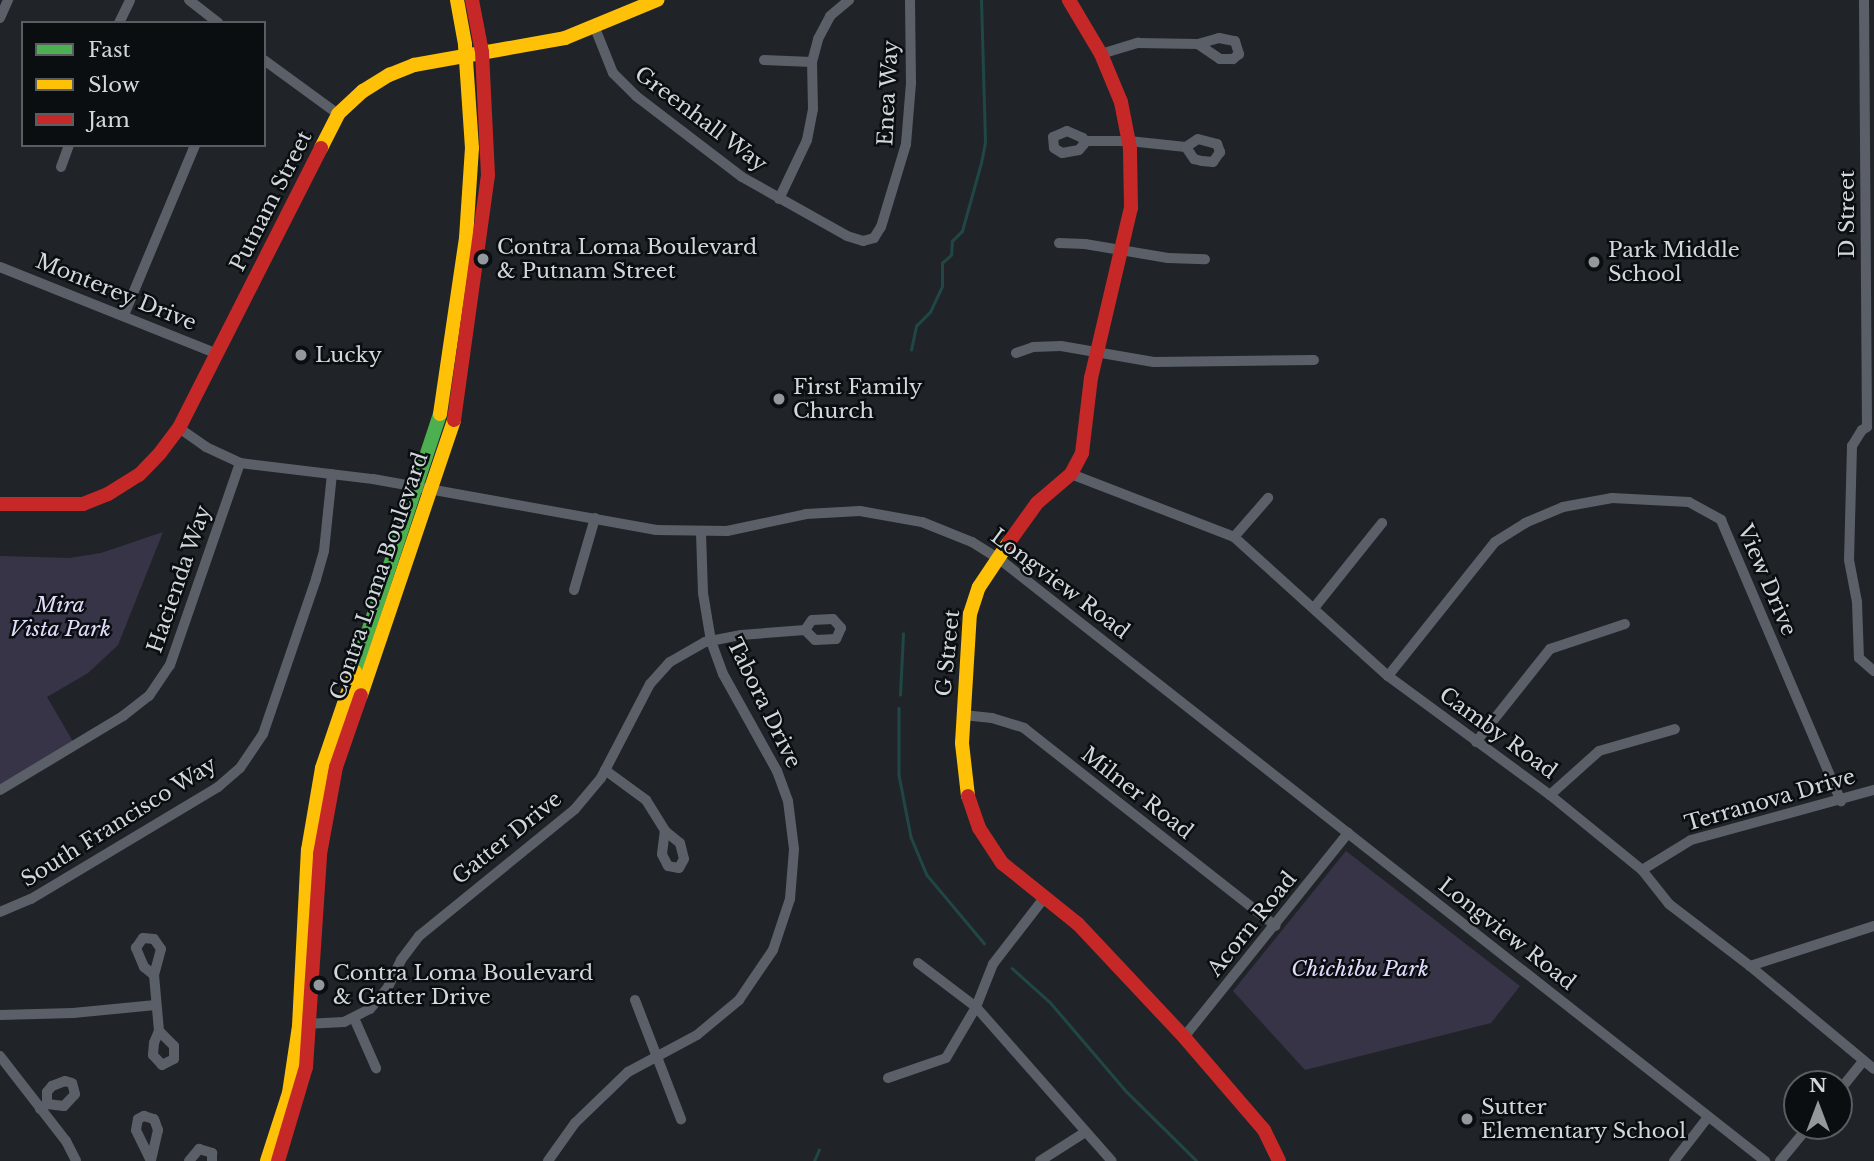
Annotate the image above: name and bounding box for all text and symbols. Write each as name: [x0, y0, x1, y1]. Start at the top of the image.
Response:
legend: [21, 21, 266, 147]
text: Fast: [88, 37, 130, 63]
street label: Enea Way: [873, 39, 903, 147]
street label: Greenhall Way: [630, 61, 772, 177]
text: Slow: [88, 72, 140, 98]
text: Jam: [88, 107, 130, 133]
street label: Putnam Street: [225, 127, 317, 275]
street label: D Street: [1834, 170, 1860, 258]
place label: Contra Loma Boulevard & Putnam Street: [497, 234, 758, 284]
place label: Park Middle School: [1608, 237, 1740, 287]
street label: Monterey Drive: [32, 248, 200, 336]
marker: Contra Loma Boulevard & Putnam Street: [475, 251, 491, 267]
marker: Park Middle School: [1586, 254, 1602, 270]
place label: Lucky: [315, 342, 382, 368]
marker: Lucky: [293, 347, 309, 363]
place label: First Family Church: [793, 374, 923, 424]
marker: First Family Church: [771, 391, 787, 407]
street label: Contra Loma Boulevard: [325, 449, 433, 703]
street label: Hacienda Way: [142, 501, 216, 657]
street label: View Drive: [1732, 520, 1802, 640]
street label: Longview Road: [985, 524, 1135, 644]
park label: Mira Vista Park: [9, 592, 111, 642]
street label: G Street: [931, 608, 965, 698]
street label: Tabora Drive: [722, 634, 806, 772]
street label: Camby Road: [1434, 682, 1562, 784]
street label: Milner Road: [1076, 741, 1198, 845]
street label: South Francisco Way: [16, 751, 222, 893]
street label: Terranova Drive: [1682, 764, 1858, 836]
street label: Gatter Drive: [447, 786, 567, 890]
street label: Acorn Road: [1202, 867, 1302, 981]
street label: Longview Road: [1433, 872, 1581, 996]
park label: Chichibu Park: [1291, 956, 1429, 982]
place label: Contra Loma Boulevard & Gatter Drive: [333, 960, 594, 1010]
marker: Contra Loma Boulevard & Gatter Drive: [311, 977, 327, 993]
north arrow: [1783, 1070, 1853, 1140]
text: N: [1809, 1074, 1827, 1097]
place label: Sutter Elementary School: [1481, 1094, 1687, 1144]
marker: Sutter Elementary School: [1459, 1111, 1475, 1127]

